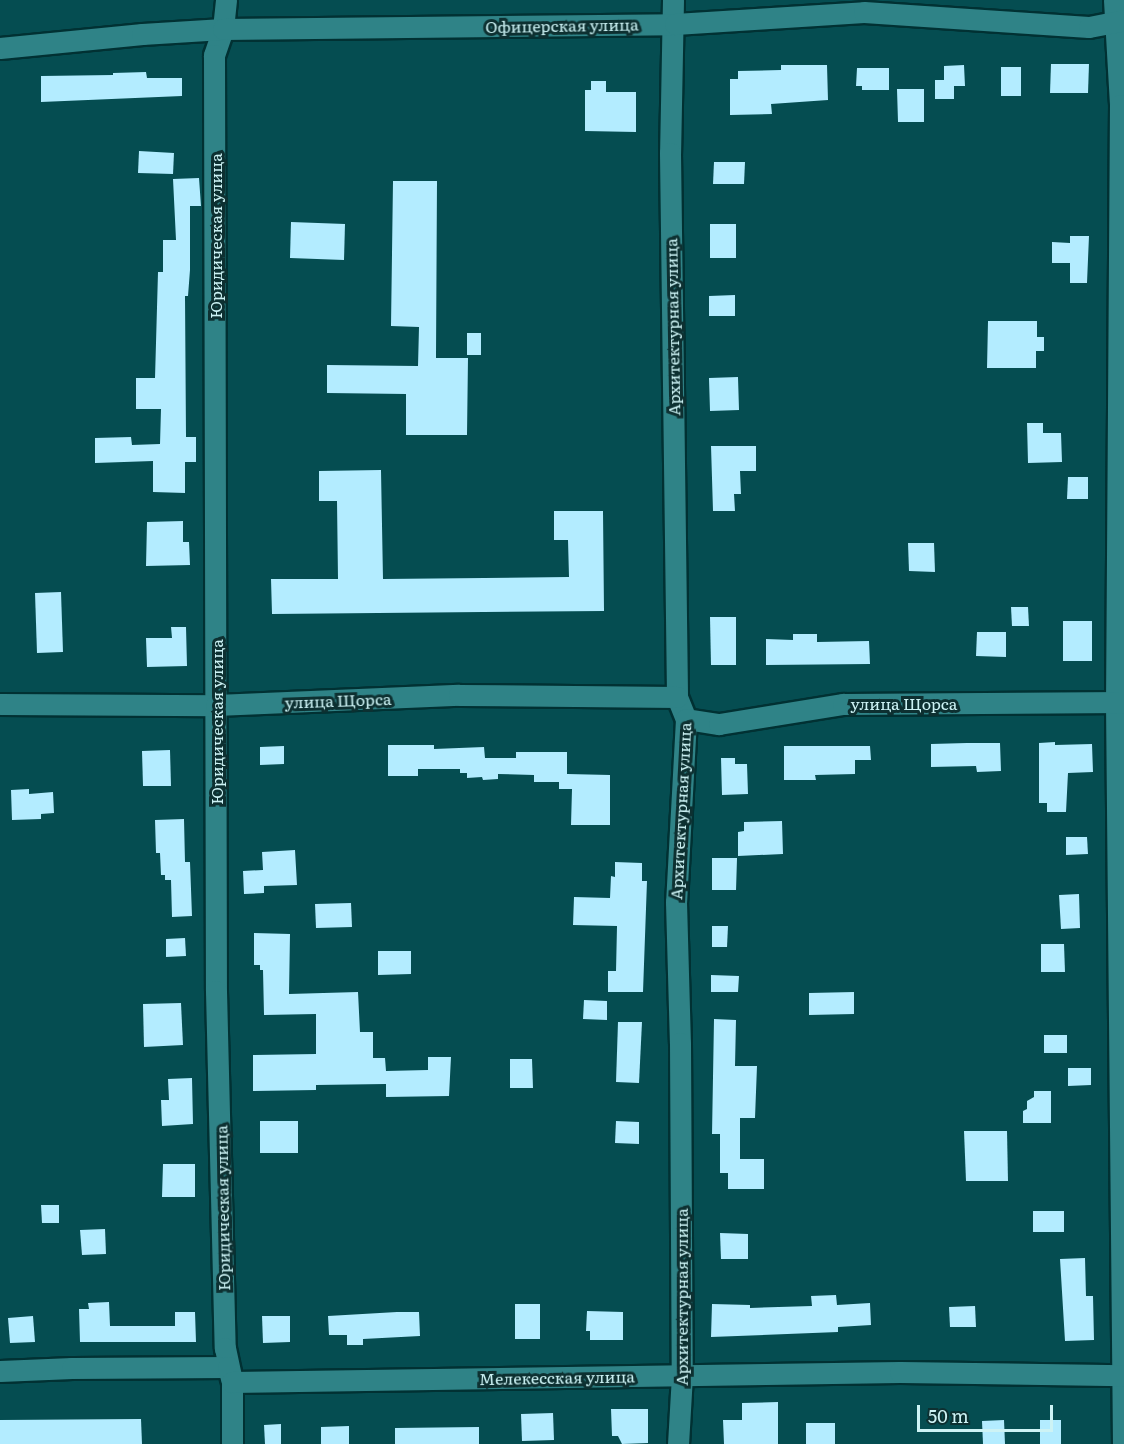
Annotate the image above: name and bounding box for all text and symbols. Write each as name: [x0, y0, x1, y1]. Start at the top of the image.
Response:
street label: Офицерская улица: [485, 14, 639, 36]
street label: Юридическая улица: [205, 153, 225, 319]
street label: Архитектурная улица: [661, 238, 683, 416]
street label: Юридическая улица: [206, 639, 226, 805]
street label: улица Щорса: [284, 689, 392, 711]
street label: улица Щорса: [851, 693, 957, 713]
street label: Архитектурная улица: [666, 722, 694, 900]
street label: Юридическая улица: [211, 1125, 233, 1291]
street label: Архитектурная улица: [671, 1208, 691, 1386]
street label: Мелекесская улица: [479, 1366, 635, 1388]
scale bar: [920, 1393, 1056, 1431]
text: 50 m: [928, 1402, 969, 1429]

